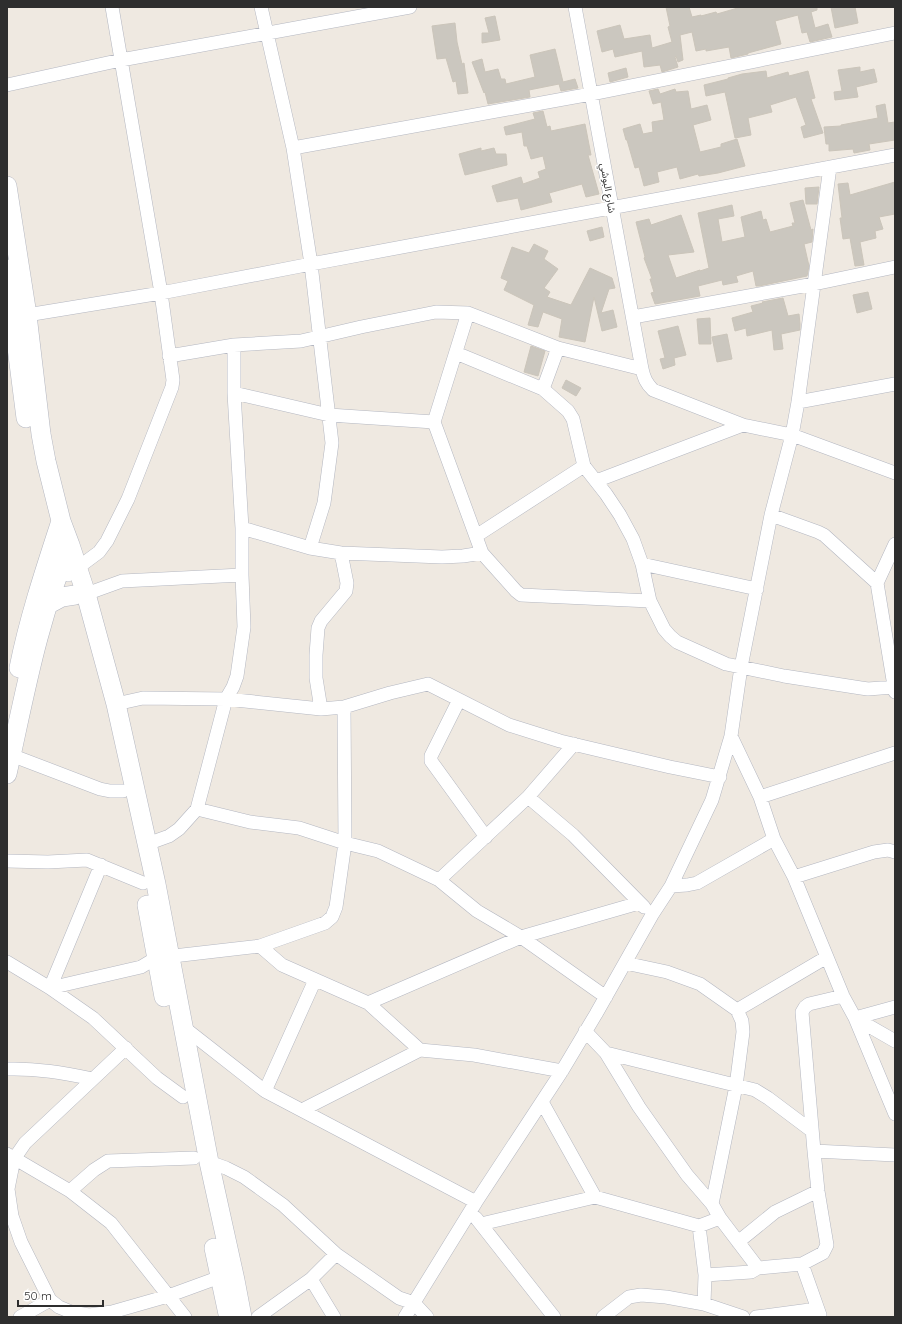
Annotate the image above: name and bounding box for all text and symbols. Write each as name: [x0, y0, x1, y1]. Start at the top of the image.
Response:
street label: شارع البوشي: [596, 162, 619, 214]
scale bar: [18, 1282, 103, 1308]
text: 50 m: [24, 1288, 52, 1303]

